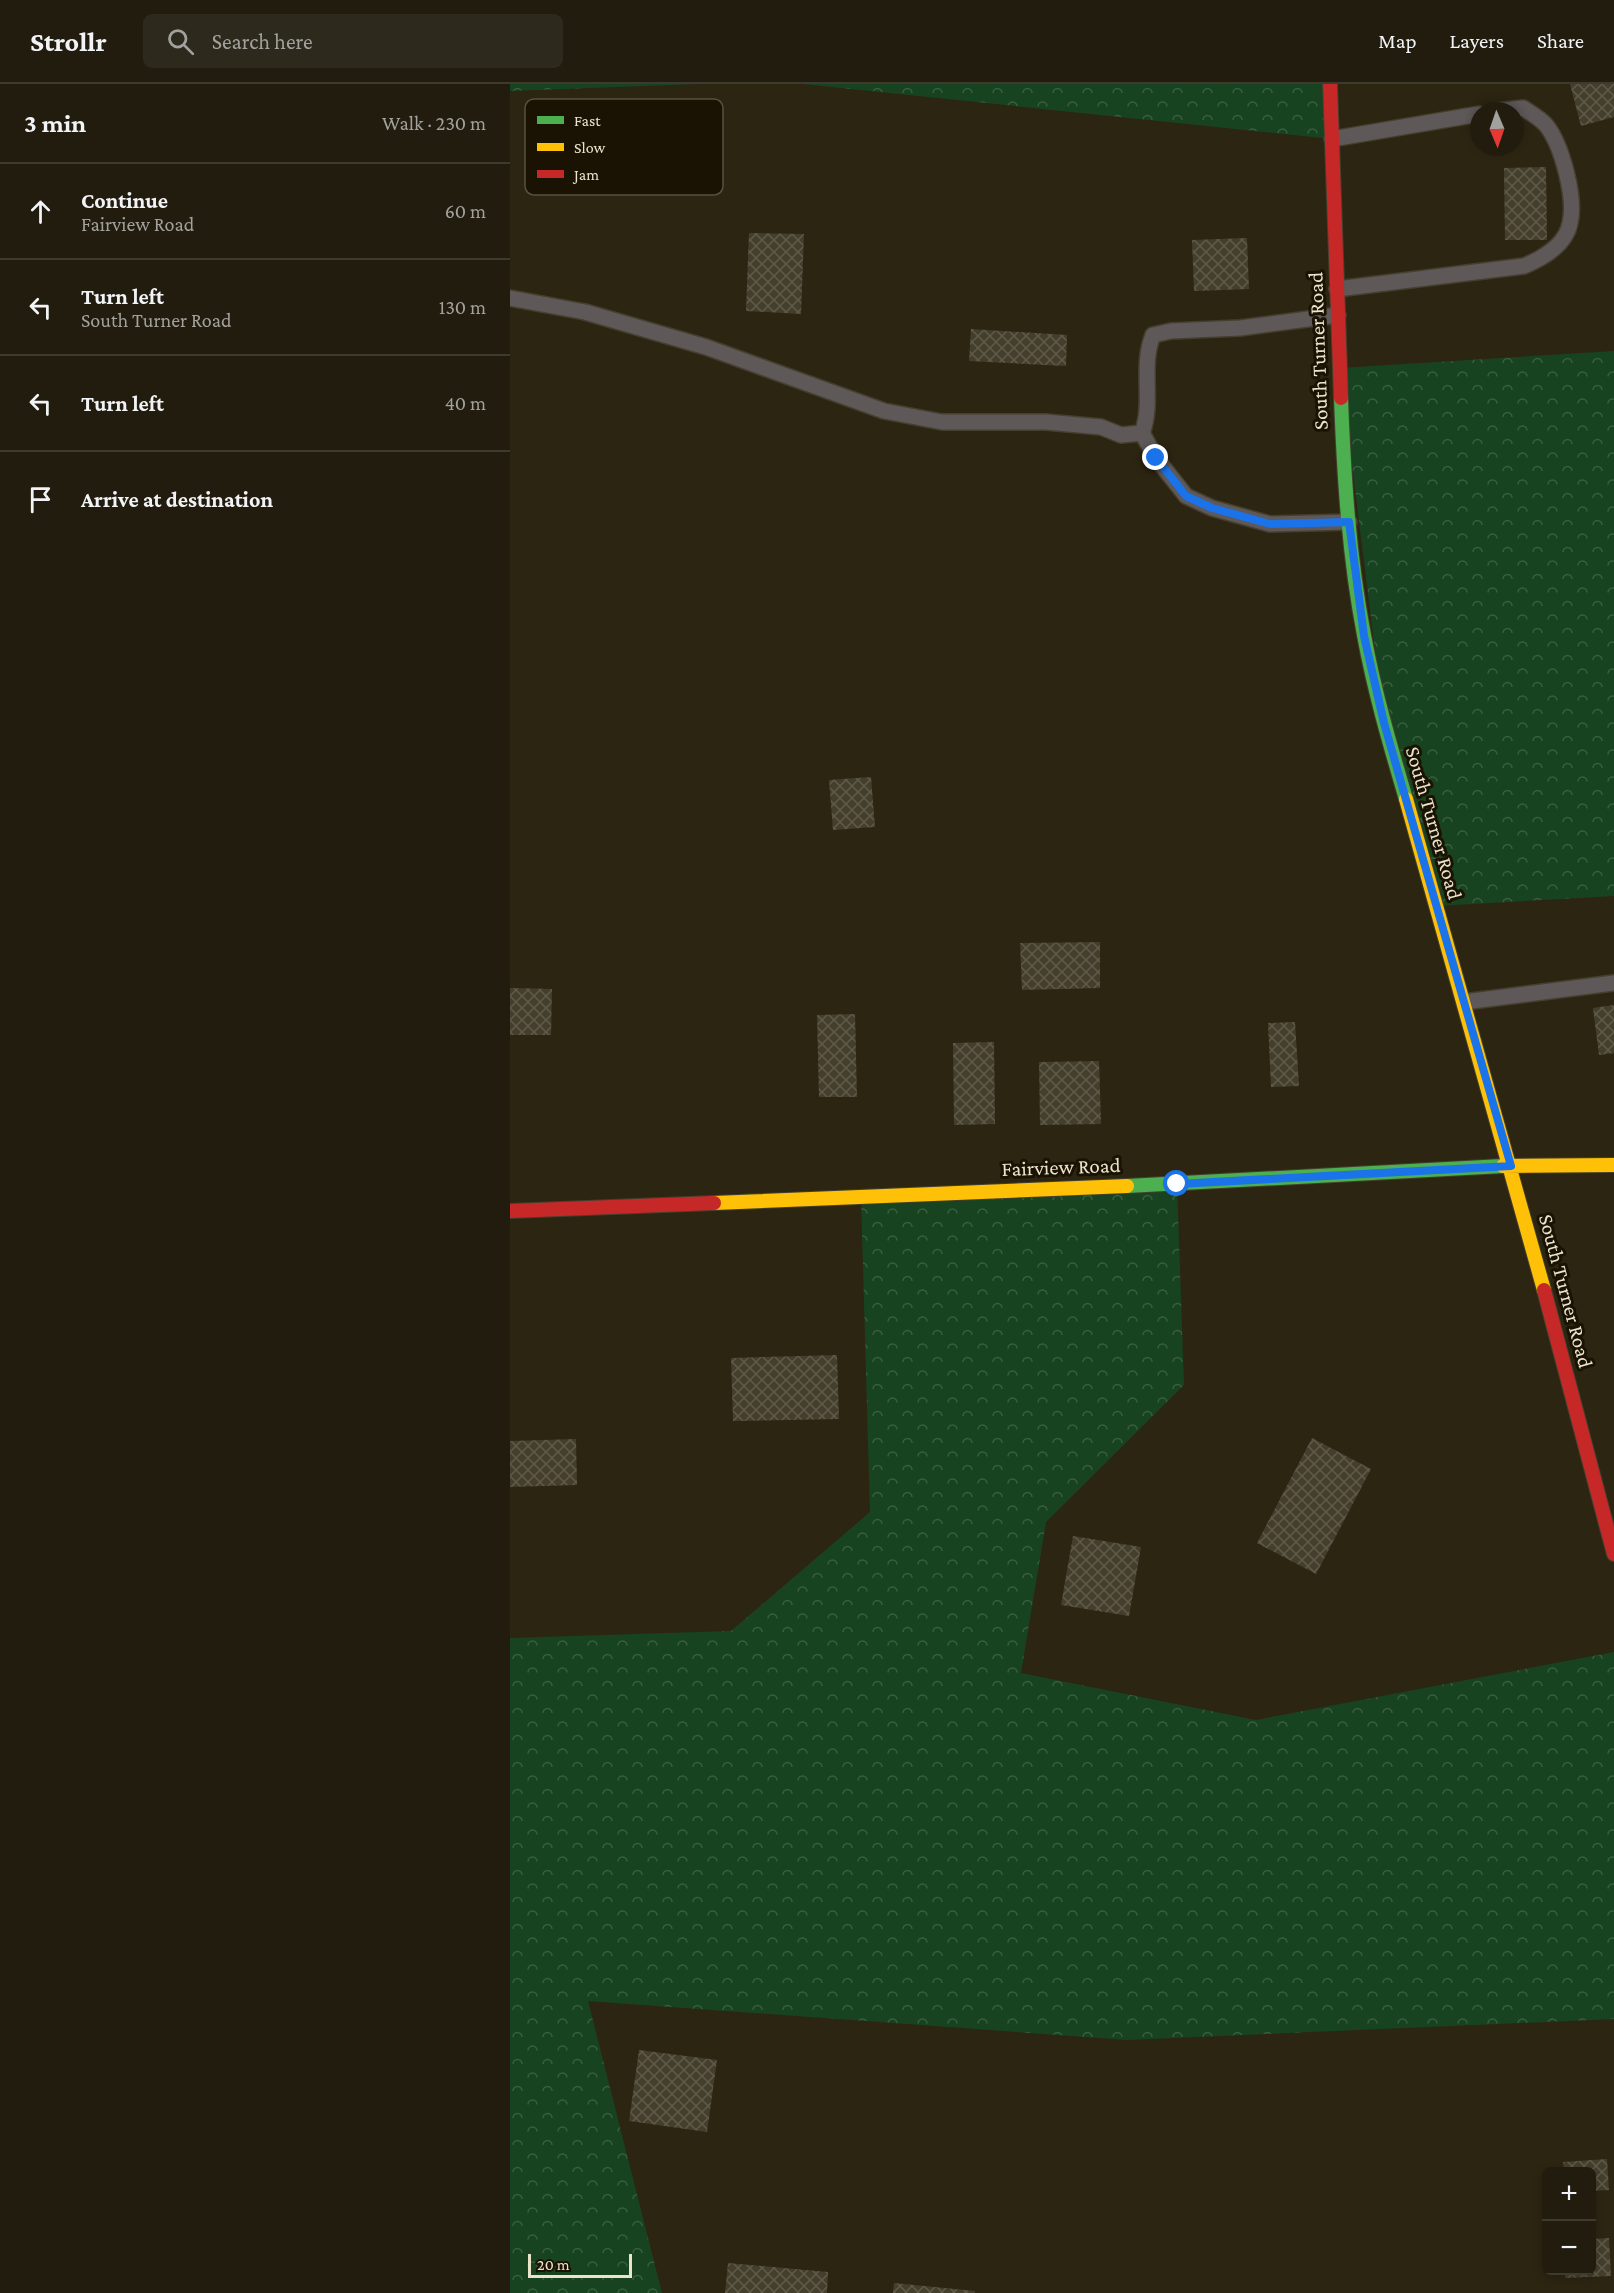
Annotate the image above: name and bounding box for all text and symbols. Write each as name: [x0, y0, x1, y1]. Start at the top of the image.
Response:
search box: [143, 14, 563, 68]
icon: search: [164, 25, 197, 58]
text: Strollr: [30, 26, 107, 57]
text: Search here: [212, 29, 313, 54]
text: Map: [1378, 29, 1417, 53]
text: Layers: [1450, 29, 1504, 53]
text: Share: [1537, 29, 1584, 53]
legend: [525, 99, 723, 195]
north arrow: [1470, 102, 1524, 156]
text: 3 min: [24, 109, 86, 138]
text: Walk · 230 m: [382, 112, 486, 134]
text: Fast: [574, 112, 601, 129]
text: Slow: [574, 139, 606, 156]
text: Jam: [572, 166, 599, 184]
text: Continue: [81, 188, 168, 213]
icon: ahead: [24, 195, 57, 228]
text: 60 m: [445, 200, 486, 222]
text: Fairview Road: [81, 213, 194, 235]
street label: South Turner Road: [1303, 272, 1333, 430]
text: Turn left: [81, 284, 164, 309]
icon: left: [24, 291, 57, 324]
text: 130 m: [439, 296, 486, 318]
text: South Turner Road: [81, 309, 231, 331]
icon: left: [24, 387, 57, 420]
text: Turn left: [81, 391, 164, 416]
text: 40 m: [445, 392, 486, 414]
route end: [1142, 444, 1168, 470]
icon: arrive: [24, 483, 57, 516]
text: Arrive at destination: [81, 487, 273, 512]
street label: South Turner Road: [1401, 744, 1467, 902]
street label: Fairview Road: [1001, 1153, 1121, 1181]
route start: [1163, 1170, 1189, 1196]
street label: South Turner Road: [1534, 1212, 1598, 1370]
map controls: [1542, 2167, 1596, 2275]
button: +: [1542, 2167, 1596, 2221]
button: −: [1542, 2221, 1596, 2275]
scale bar: [528, 2251, 632, 2278]
text: 20 m: [537, 2256, 570, 2273]

